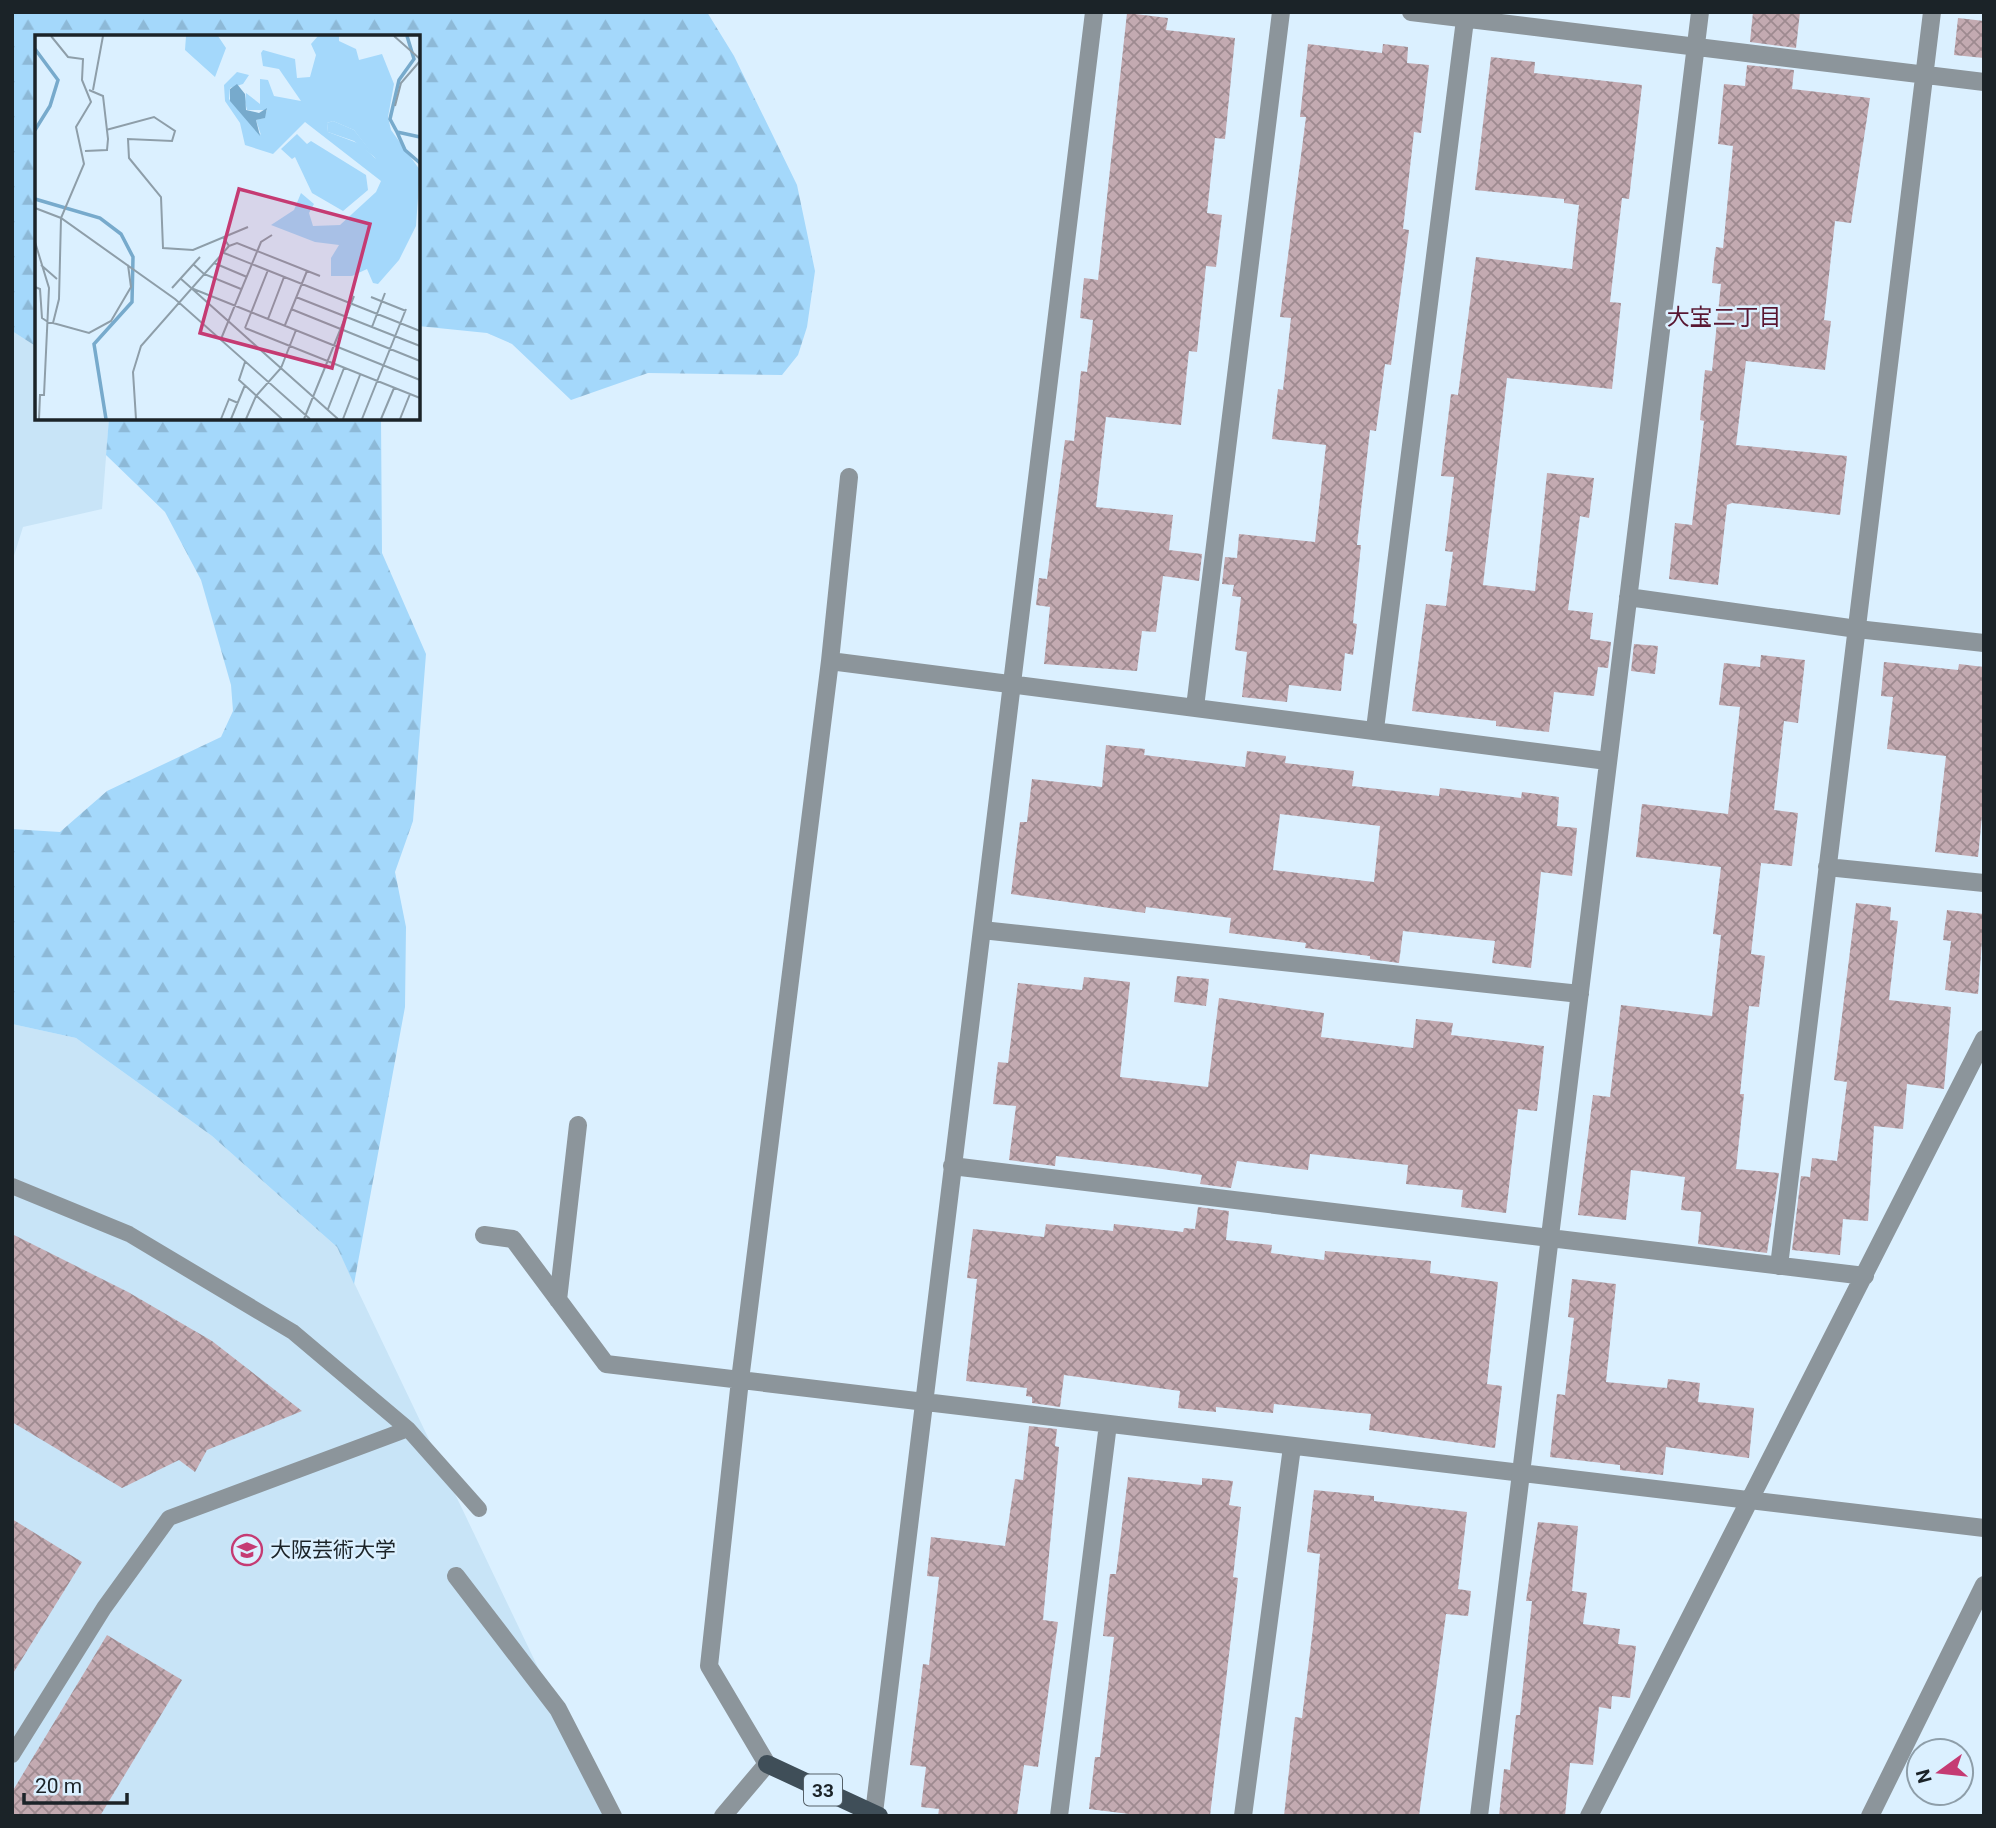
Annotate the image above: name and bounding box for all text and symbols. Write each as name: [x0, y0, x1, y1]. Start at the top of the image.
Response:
inset map: [35, 35, 420, 420]
district label: 大宝二丁目: [1667, 304, 1782, 331]
school or university icon: 大阪芸術大学: [230, 1533, 264, 1567]
place label: 大阪芸術大学: [270, 1538, 396, 1562]
north arrow: [1905, 1737, 1975, 1807]
scale bar: [24, 1762, 128, 1806]
text: N: [1911, 1767, 1937, 1786]
text: 20 m: [35, 1774, 82, 1798]
road number: 33: [804, 1774, 842, 1806]

